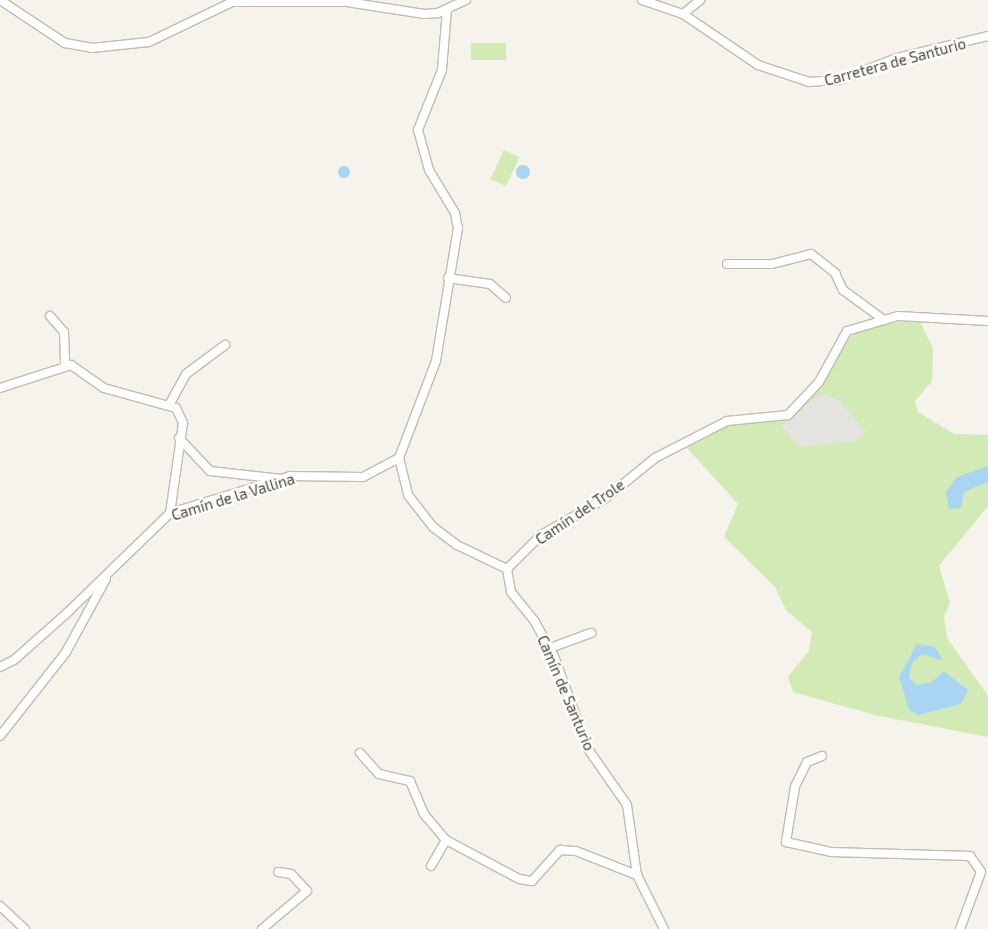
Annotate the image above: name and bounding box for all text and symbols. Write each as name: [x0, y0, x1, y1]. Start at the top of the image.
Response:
street label: Carretera de Santurio: [822, 34, 968, 90]
street label: Camín de la Vallina: [169, 470, 297, 524]
street label: Camín del Trole: [532, 475, 628, 549]
street label: Camín de Santurio: [534, 633, 598, 753]

